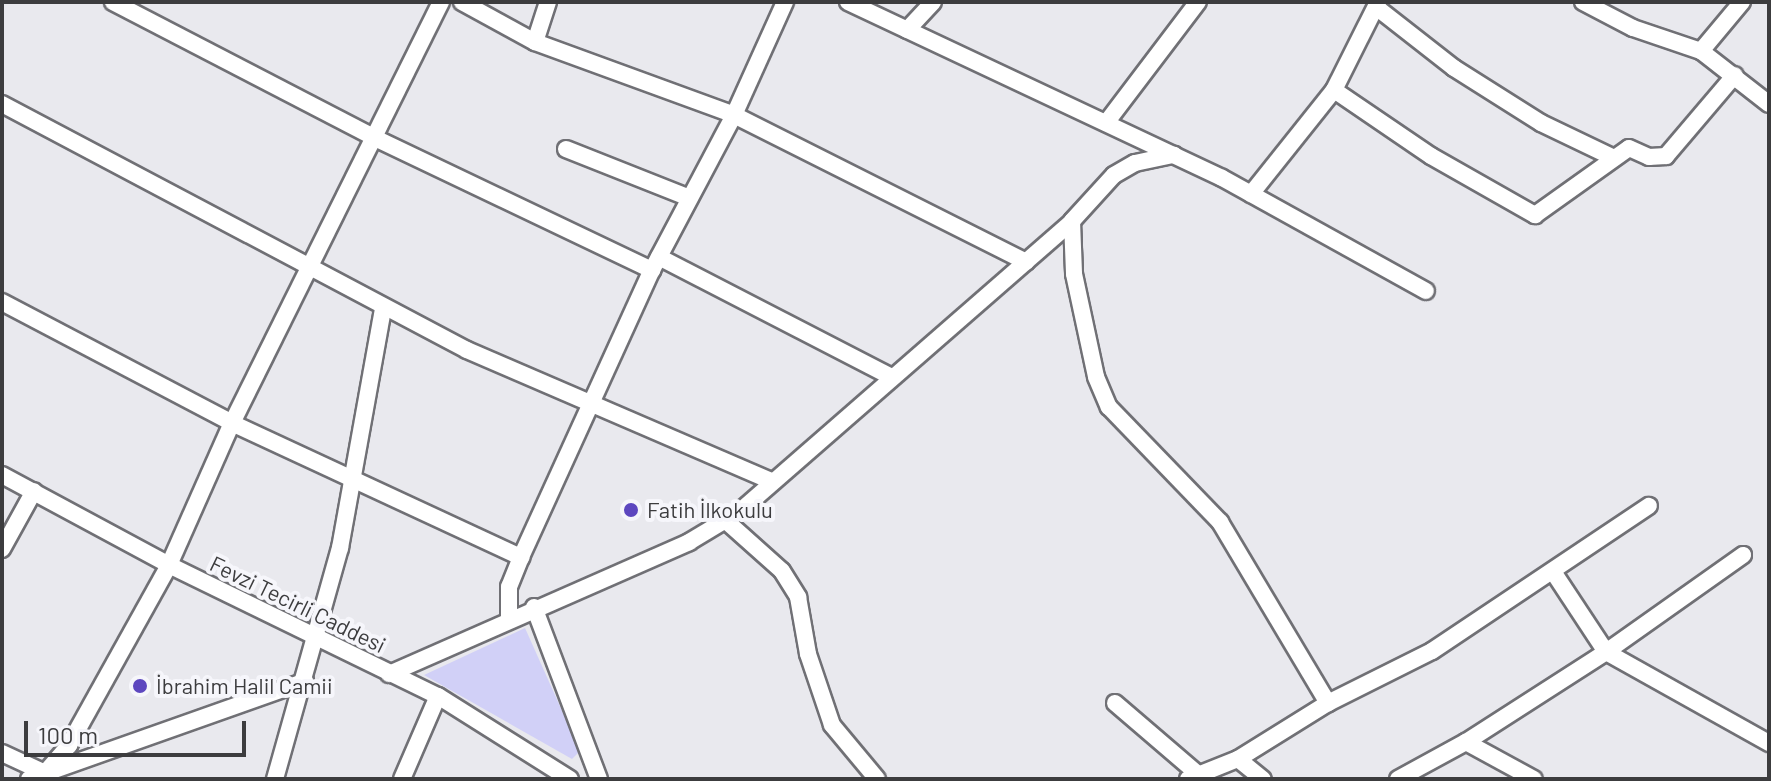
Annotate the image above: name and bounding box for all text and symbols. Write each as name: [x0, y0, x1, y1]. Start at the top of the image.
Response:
place label: Fatih İlkokulu: [647, 497, 773, 523]
marker: Fatih İlkokulu: [622, 501, 640, 519]
street label: Fevzi Tecirli Caddesi: [206, 550, 390, 658]
place label: İbrahim Halil Camii: [156, 673, 333, 699]
marker: İbrahim Halil Camii: [131, 677, 149, 695]
scale bar: [28, 705, 250, 755]
text: 100 m: [38, 720, 98, 749]

